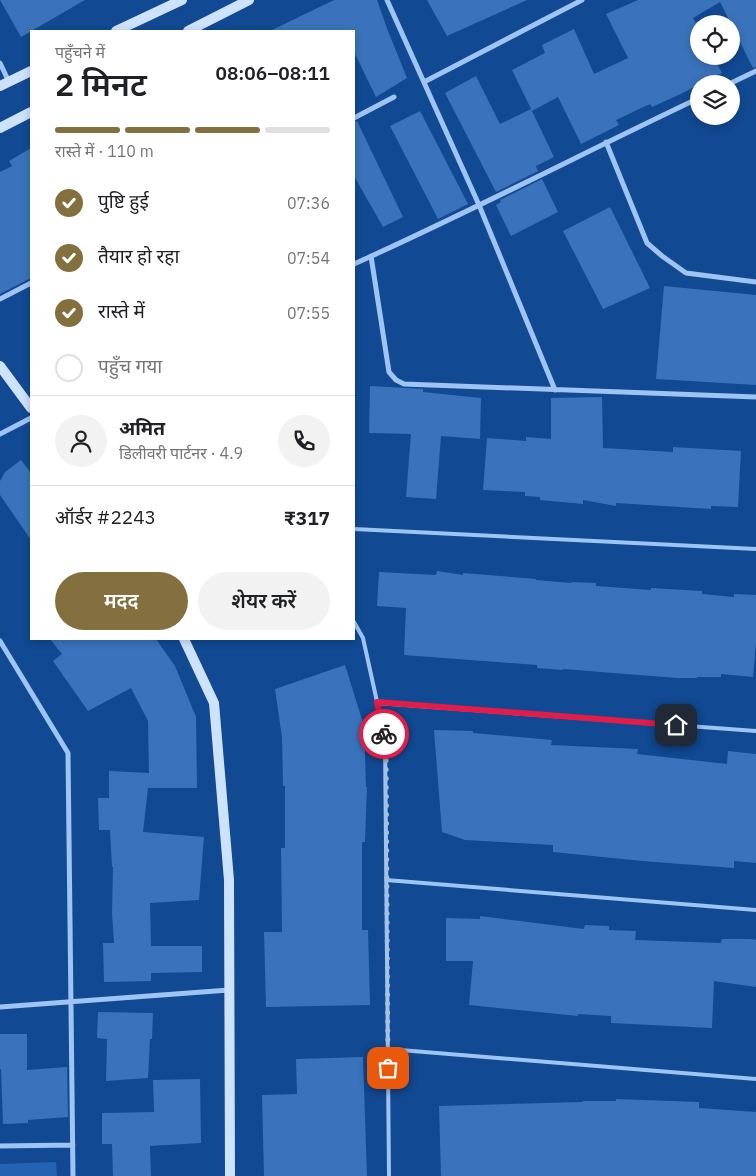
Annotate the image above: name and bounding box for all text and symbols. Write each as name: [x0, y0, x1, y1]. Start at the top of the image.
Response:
map controls: [690, 15, 740, 125]
button: locate: [690, 15, 740, 65]
text: पहुँचने में: [55, 42, 105, 62]
text: 08:06–08:11: [216, 61, 330, 85]
text: 2 मिनट: [55, 63, 147, 105]
button: layers: [690, 75, 740, 125]
text: रास्ते में · 110 m: [55, 141, 154, 161]
icon: check: [55, 189, 83, 217]
text: पुष्टि हुई: [98, 189, 149, 213]
text: 07:36: [287, 193, 330, 213]
icon: check: [55, 244, 83, 272]
text: तैयार हो रहा: [98, 244, 179, 268]
text: 07:54: [287, 248, 330, 268]
icon: check: [55, 299, 83, 327]
text: रास्ते में: [98, 299, 145, 323]
text: 07:55: [287, 303, 330, 323]
text: पहुँच गया: [98, 354, 162, 378]
button: person: [55, 415, 107, 467]
button: phone: [278, 415, 330, 467]
text: अमित: [119, 416, 165, 440]
text: डिलीवरी पार्टनर · 4.9: [119, 443, 243, 463]
text: ऑर्डर #2243: [55, 505, 156, 529]
text: ₹317: [284, 506, 330, 530]
button: मदद: [55, 572, 188, 630]
button: शेयर करें: [198, 572, 330, 630]
pin: [655, 704, 697, 746]
courier: [359, 709, 409, 759]
icon: home: [662, 711, 690, 739]
icon: bike: [370, 720, 398, 748]
pin: [367, 1047, 409, 1089]
icon: bag: [374, 1054, 402, 1082]

